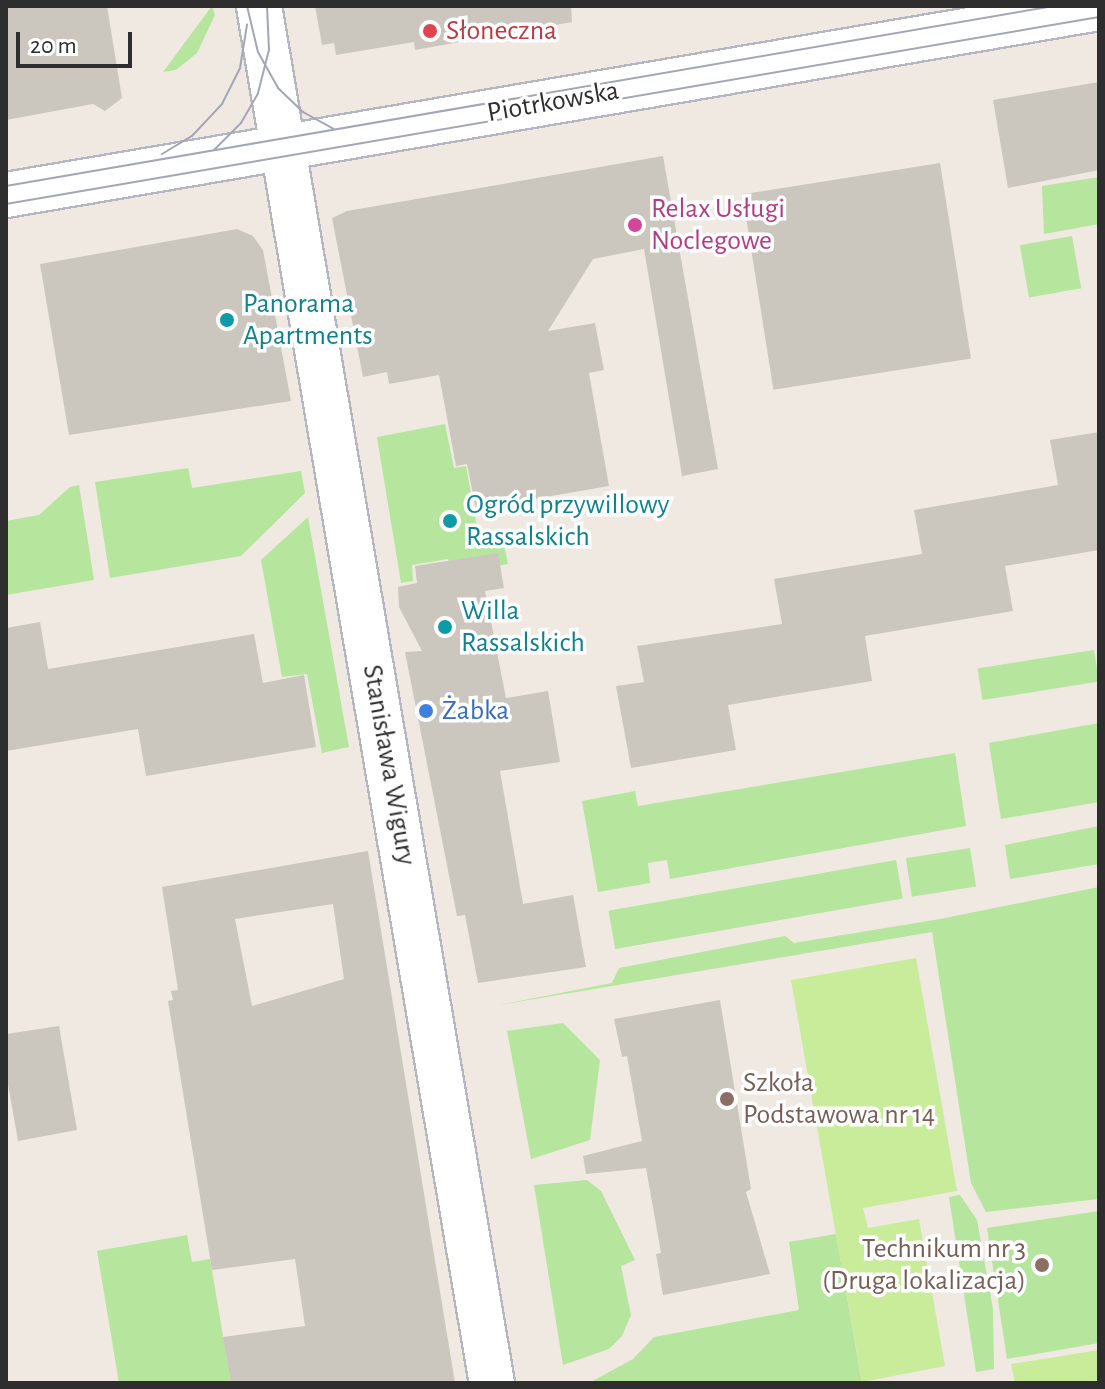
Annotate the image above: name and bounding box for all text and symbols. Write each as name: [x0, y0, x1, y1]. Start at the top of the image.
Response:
place label: Słoneczna: [446, 14, 557, 48]
scale bar: [20, 16, 136, 66]
marker: Słoneczna: [421, 22, 439, 40]
text: 20 m: [30, 34, 77, 58]
street label: Piotrkowska: [485, 74, 621, 130]
place label: Relax Usługi Noclegowe: [651, 192, 785, 258]
marker: Relax Usługi Noclegowe: [626, 216, 644, 234]
place label: Panorama Apartments: [243, 287, 373, 353]
marker: Panorama Apartments: [218, 311, 236, 329]
place label: Ogród przywillowy Rassalskich: [466, 488, 669, 554]
marker: Ogród przywillowy Rassalskich: [441, 512, 459, 530]
place label: Willa Rassalskich: [461, 594, 585, 660]
marker: Willa Rassalskich: [436, 618, 454, 636]
street label: Stanisława Wigury: [355, 662, 423, 868]
place label: Żabka: [442, 694, 509, 728]
marker: Żabka: [417, 702, 435, 720]
place label: Szkoła Podstawowa nr 14: [743, 1066, 935, 1132]
marker: Szkoła Podstawowa nr 14: [718, 1090, 736, 1108]
place label: Technikum nr 3 (Druga lokalizacja): [822, 1232, 1026, 1298]
marker: Technikum nr 3 (Druga lokalizacja): [1033, 1256, 1051, 1274]

